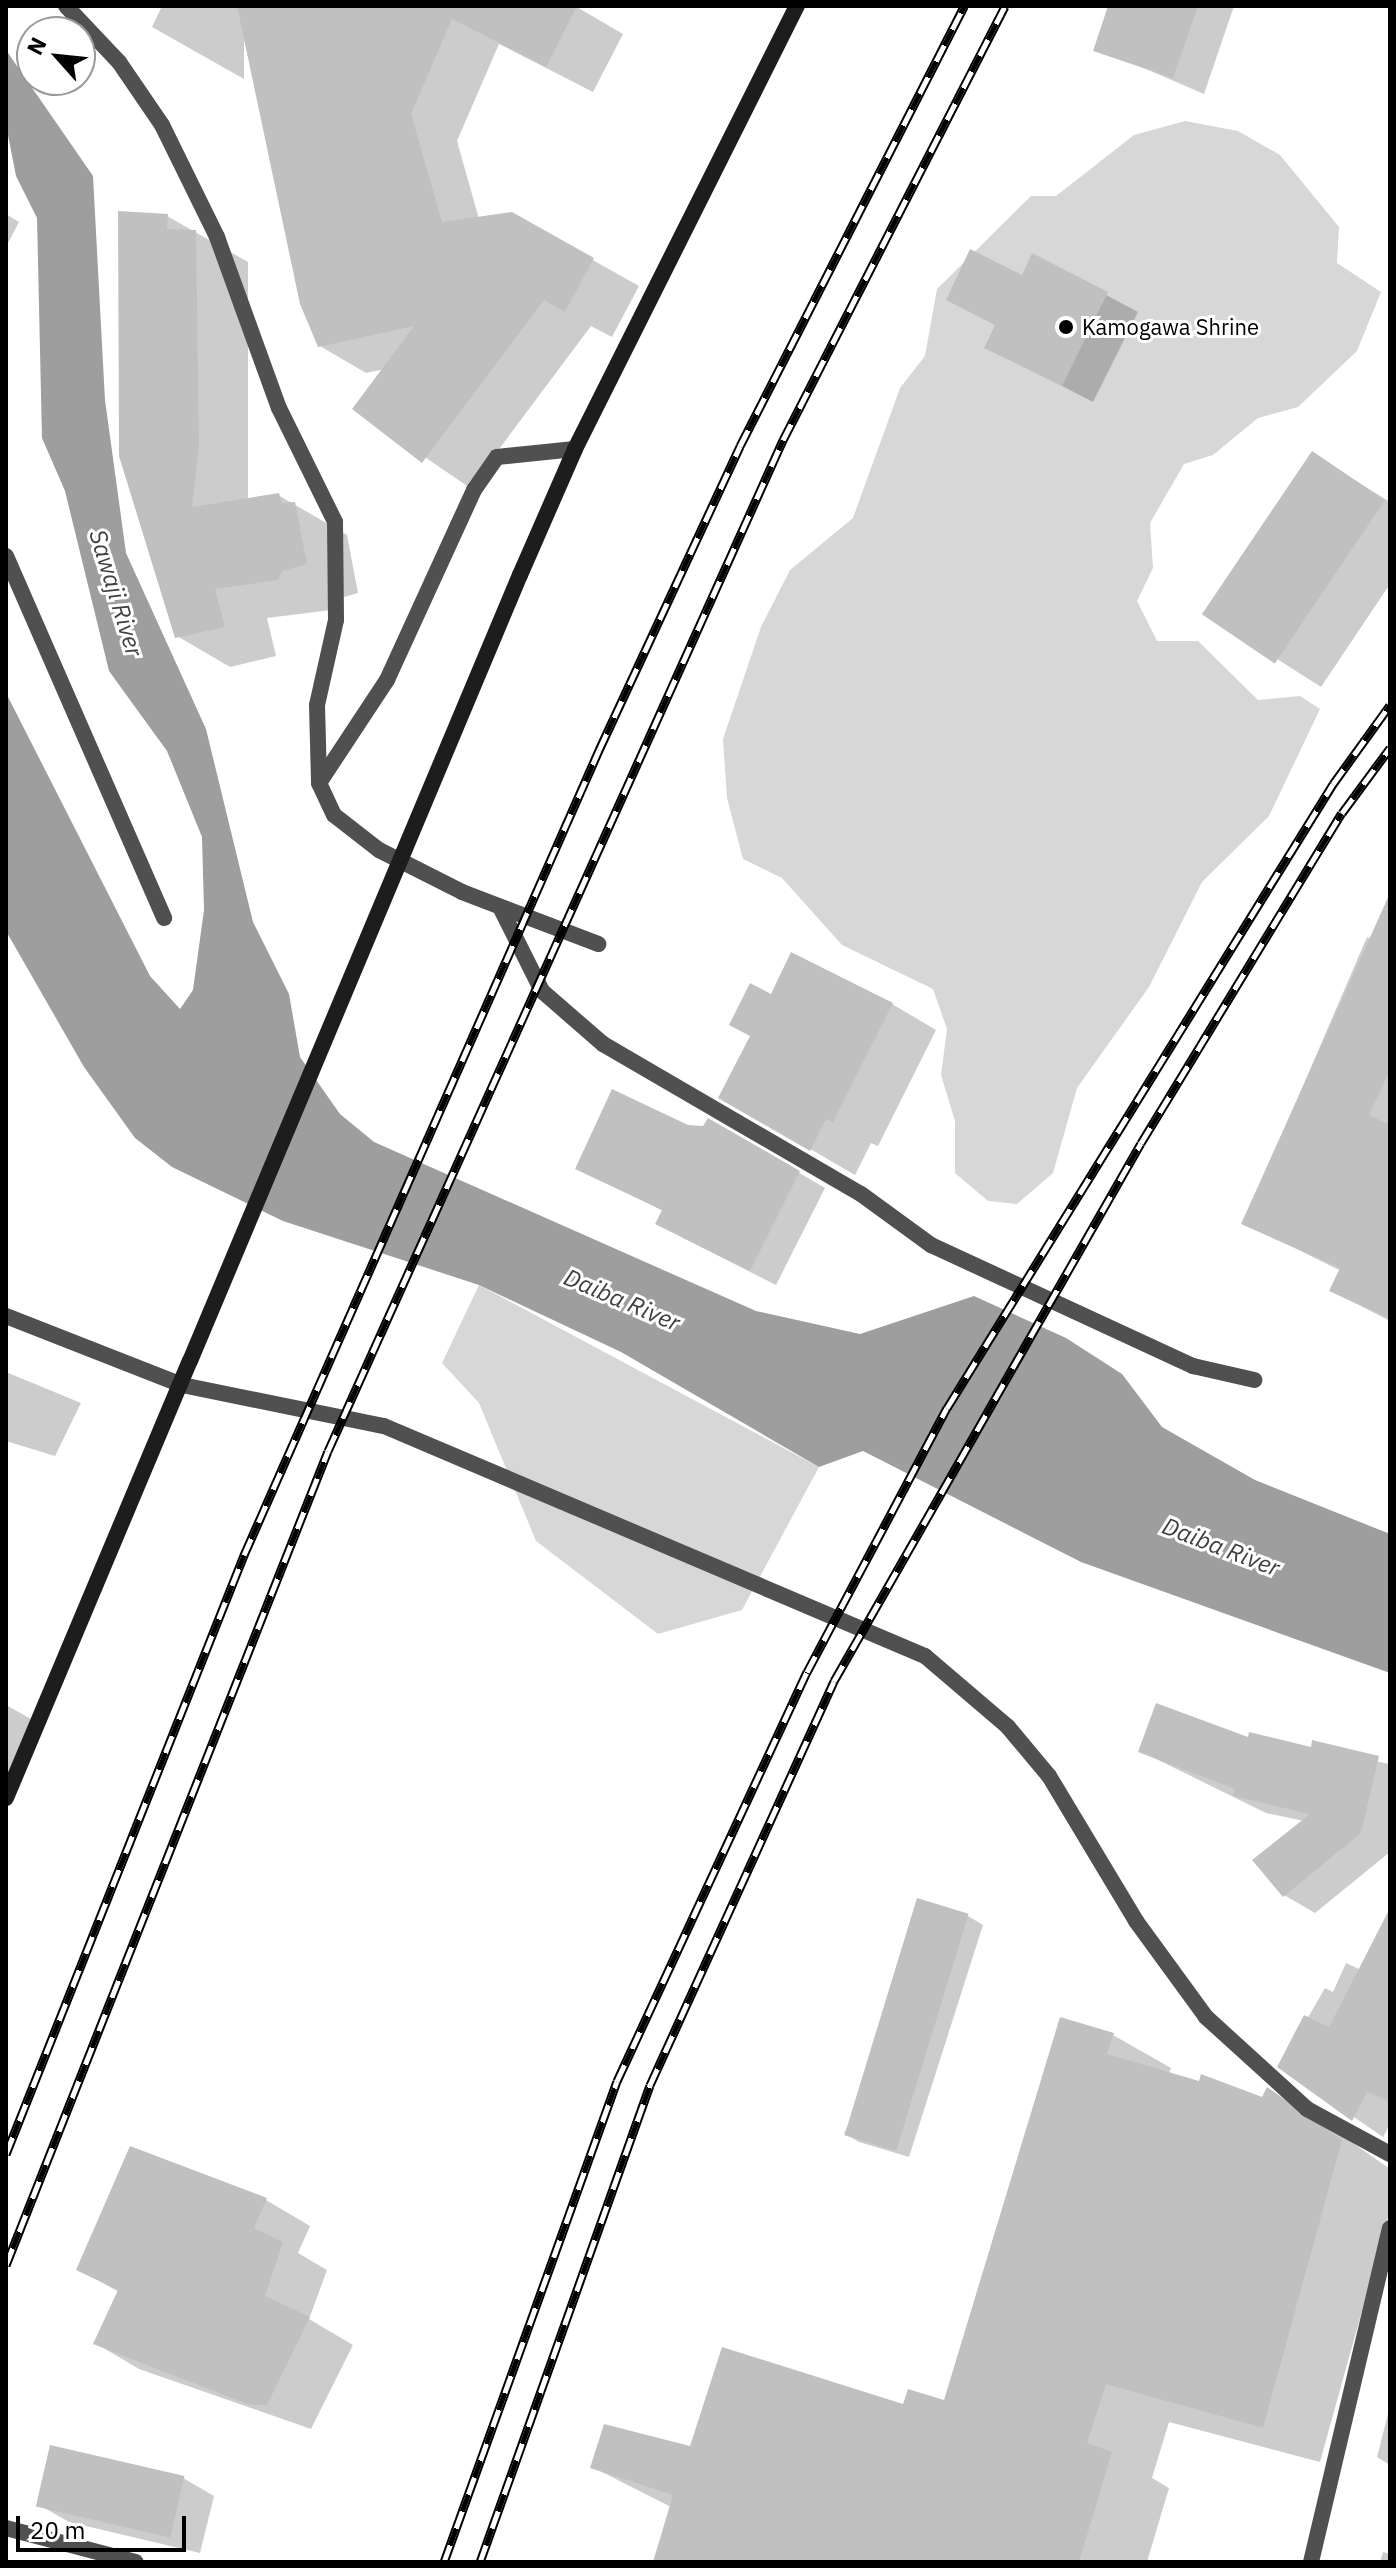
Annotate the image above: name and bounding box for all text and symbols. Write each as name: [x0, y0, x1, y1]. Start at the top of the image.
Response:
north arrow: [16, 16, 96, 96]
text: N: [19, 32, 52, 59]
place label: Kamogawa Shrine: [1082, 314, 1259, 340]
marker: Kamogawa Shrine: [1057, 318, 1075, 336]
water label: Sawaji River: [83, 526, 149, 660]
water label: Daiba River: [560, 1263, 684, 1337]
water label: Daiba River: [1158, 1511, 1284, 1583]
scale bar: [20, 2500, 190, 2550]
text: 20 m: [30, 2514, 85, 2546]

